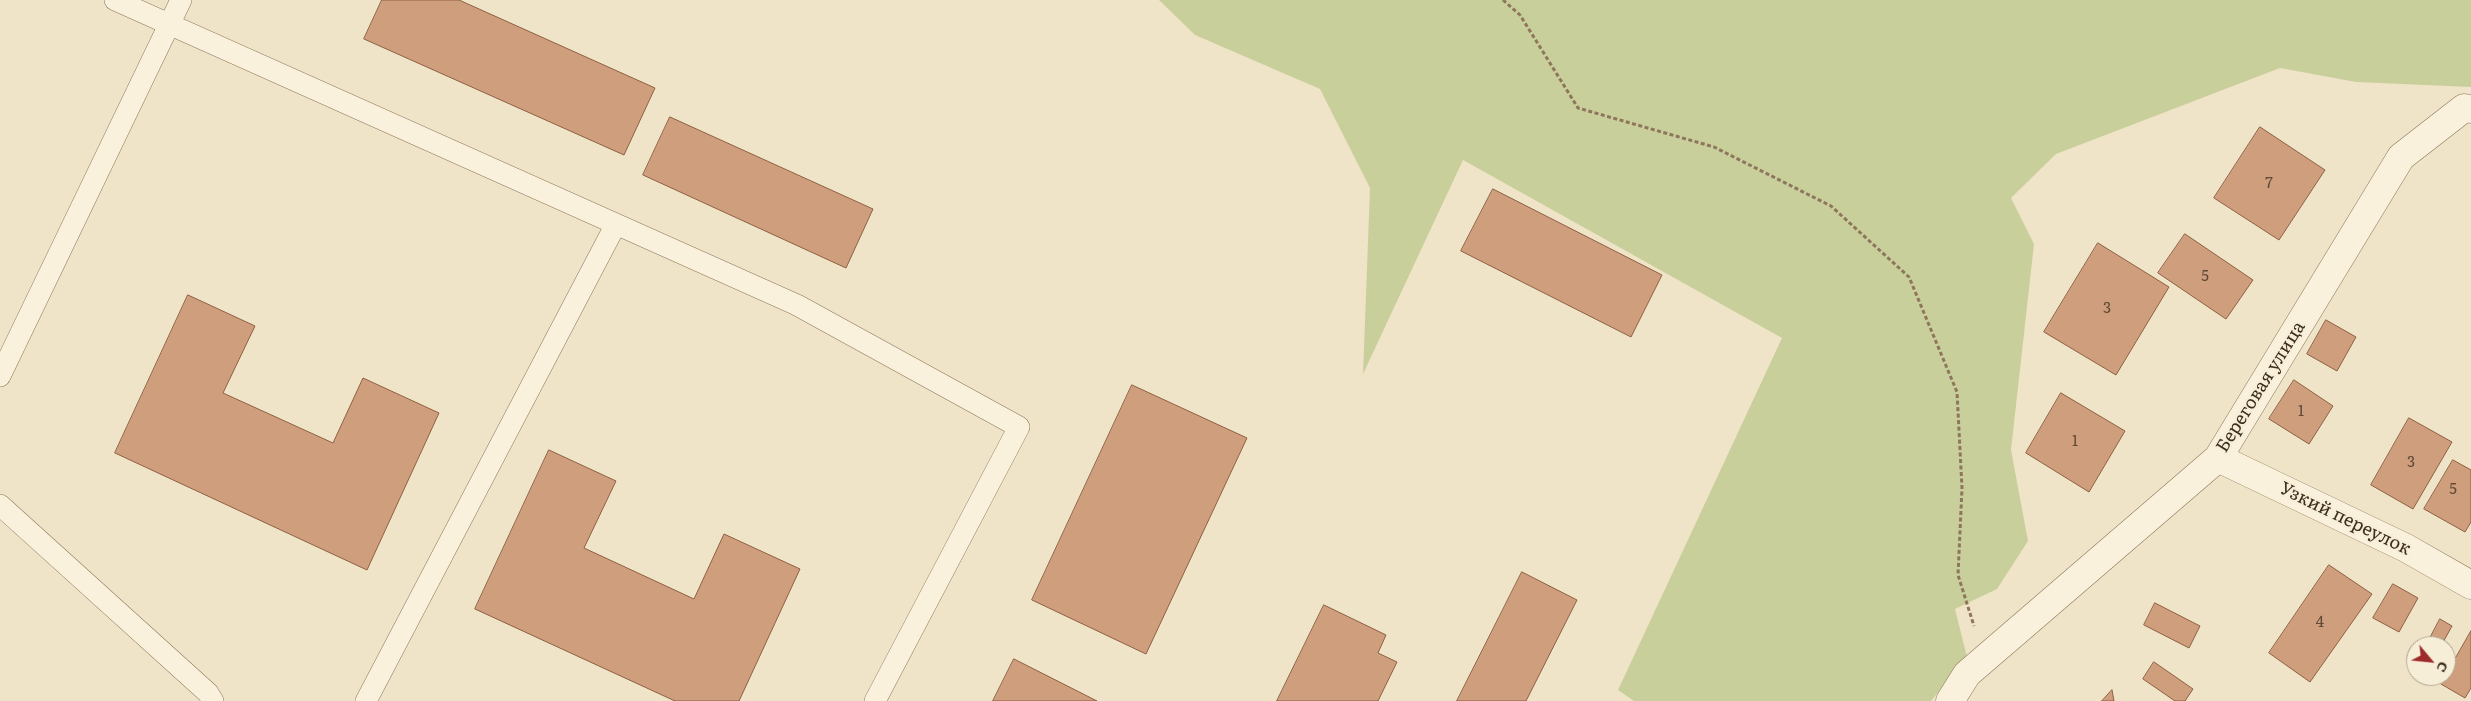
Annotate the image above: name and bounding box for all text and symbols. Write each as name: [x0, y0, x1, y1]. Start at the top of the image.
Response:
house number: 7: [2265, 175, 2273, 193]
house number: 5: [2201, 268, 2209, 286]
house number: 3: [2103, 300, 2111, 318]
street label: Береговая улица: [2212, 317, 2310, 457]
house number: 1: [2298, 403, 2304, 421]
house number: 1: [2072, 433, 2078, 451]
house number: 3: [2407, 454, 2415, 472]
street label: Узкий переулок: [2276, 478, 2414, 560]
house number: 5: [2449, 481, 2457, 499]
house number: 4: [2316, 614, 2324, 632]
north arrow: [2406, 636, 2456, 686]
text: С: [2432, 658, 2455, 677]

